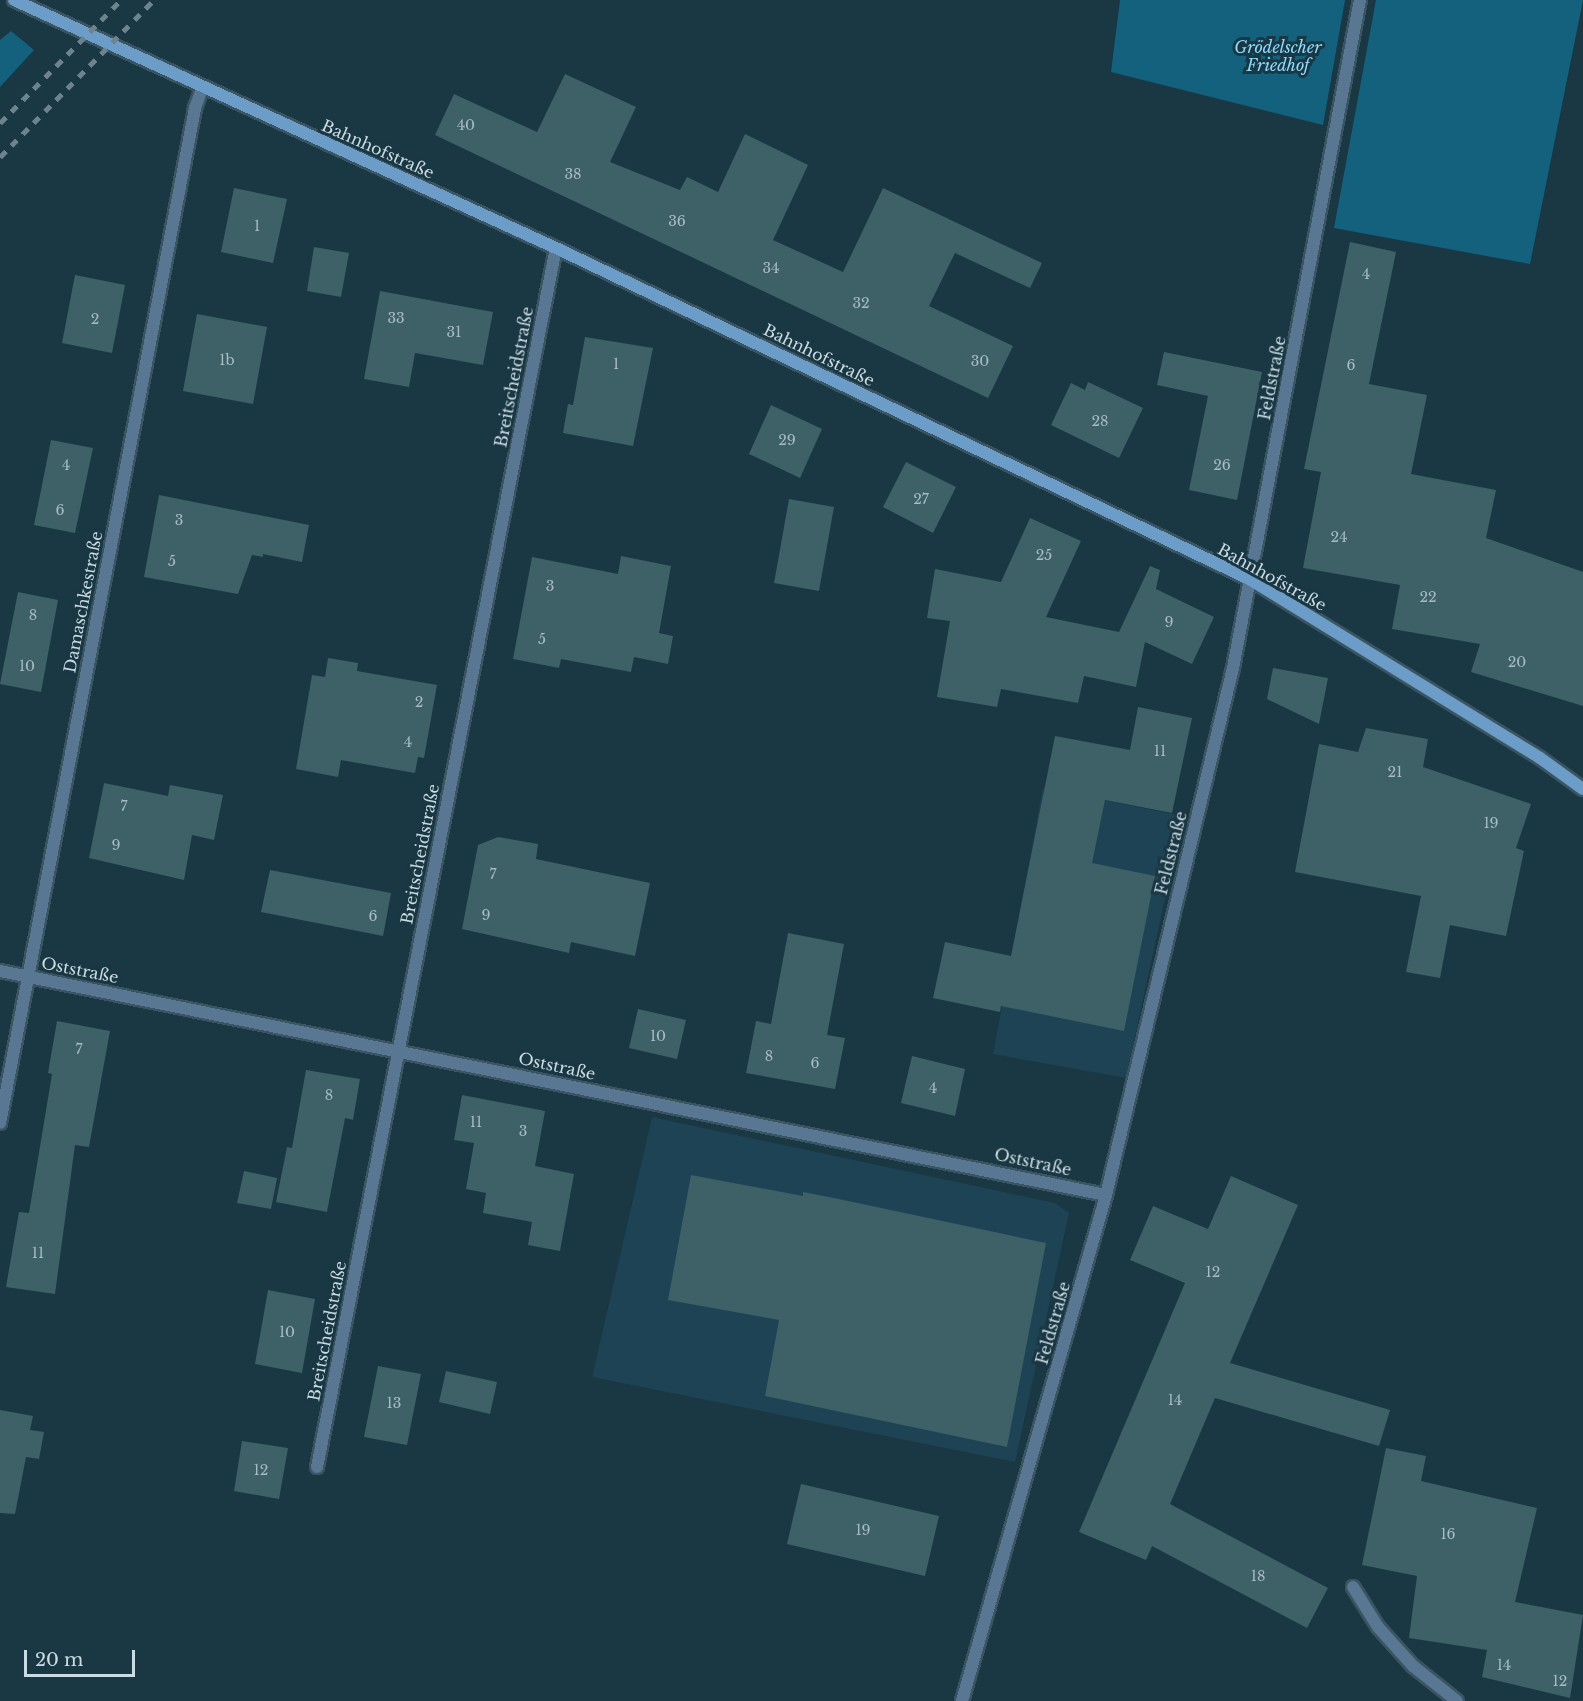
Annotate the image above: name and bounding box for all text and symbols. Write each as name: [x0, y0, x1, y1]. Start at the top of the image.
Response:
park label: Grödelscher Friedhof: [1234, 37, 1322, 75]
street label: Bahnhofstraße: [319, 116, 437, 182]
house number: 40: [457, 117, 475, 133]
house number: 38: [564, 166, 582, 182]
house number: 36: [668, 213, 686, 229]
house number: 1: [254, 218, 260, 234]
house number: 34: [763, 260, 779, 276]
house number: 4: [1362, 266, 1370, 282]
house number: 32: [852, 295, 870, 311]
street label: Breitscheidstraße: [491, 305, 537, 449]
house number: 33: [387, 310, 405, 326]
house number: 2: [91, 311, 99, 327]
street label: Bahnhofstraße: [760, 320, 878, 390]
house number: 31: [447, 324, 461, 340]
street label: Feldstraße: [1254, 334, 1290, 422]
house number: 1b: [219, 352, 235, 368]
house number: 30: [971, 353, 989, 369]
house number: 1: [613, 356, 619, 372]
house number: 6: [1346, 357, 1356, 373]
house number: 28: [1091, 413, 1109, 429]
house number: 29: [778, 432, 796, 448]
house number: 4: [62, 457, 70, 473]
house number: 26: [1213, 457, 1231, 473]
house number: 27: [913, 491, 929, 507]
house number: 6: [55, 502, 65, 518]
house number: 3: [175, 512, 183, 528]
street label: Damaschkestraße: [60, 529, 106, 675]
house number: 24: [1331, 529, 1347, 545]
street label: Bahnhofstraße: [1214, 539, 1330, 615]
house number: 25: [1036, 547, 1052, 563]
house number: 5: [168, 553, 176, 569]
house number: 3: [546, 578, 554, 594]
house number: 22: [1419, 589, 1437, 605]
house number: 8: [29, 607, 37, 623]
house number: 9: [1164, 614, 1174, 630]
house number: 5: [538, 631, 546, 647]
house number: 20: [1508, 654, 1526, 670]
house number: 10: [19, 658, 35, 674]
house number: 2: [415, 694, 423, 710]
house number: 4: [404, 734, 412, 750]
house number: 11: [1154, 743, 1166, 759]
house number: 21: [1388, 764, 1402, 780]
street label: Breitscheidstraße: [397, 782, 443, 926]
house number: 7: [120, 798, 128, 814]
street label: Feldstraße: [1151, 809, 1191, 897]
house number: 19: [1483, 815, 1499, 831]
house number: 9: [111, 837, 121, 853]
house number: 7: [489, 866, 497, 882]
house number: 9: [481, 907, 491, 923]
house number: 6: [368, 908, 378, 924]
street label: Oststraße: [40, 953, 120, 987]
house number: 10: [650, 1028, 666, 1044]
house number: 7: [75, 1041, 83, 1057]
street label: Oststraße: [517, 1048, 597, 1084]
house number: 8: [765, 1048, 773, 1064]
house number: 6: [810, 1055, 820, 1071]
house number: 4: [929, 1080, 937, 1096]
house number: 8: [325, 1087, 333, 1103]
house number: 11: [470, 1114, 482, 1130]
house number: 3: [519, 1123, 527, 1139]
street label: Oststraße: [993, 1144, 1073, 1180]
house number: 11: [32, 1245, 44, 1261]
street label: Breitscheidstraße: [304, 1259, 350, 1403]
house number: 12: [1206, 1264, 1220, 1280]
street label: Feldstraße: [1032, 1279, 1074, 1367]
house number: 10: [279, 1324, 295, 1340]
house number: 14: [1168, 1392, 1182, 1408]
house number: 13: [387, 1395, 401, 1411]
house number: 12: [254, 1462, 268, 1478]
house number: 19: [855, 1522, 871, 1538]
house number: 16: [1440, 1526, 1456, 1542]
house number: 18: [1251, 1568, 1265, 1584]
scale bar: [27, 1638, 138, 1676]
text: 20 m: [35, 1649, 83, 1671]
house number: 14: [1497, 1657, 1511, 1673]
house number: 12: [1553, 1673, 1567, 1689]

